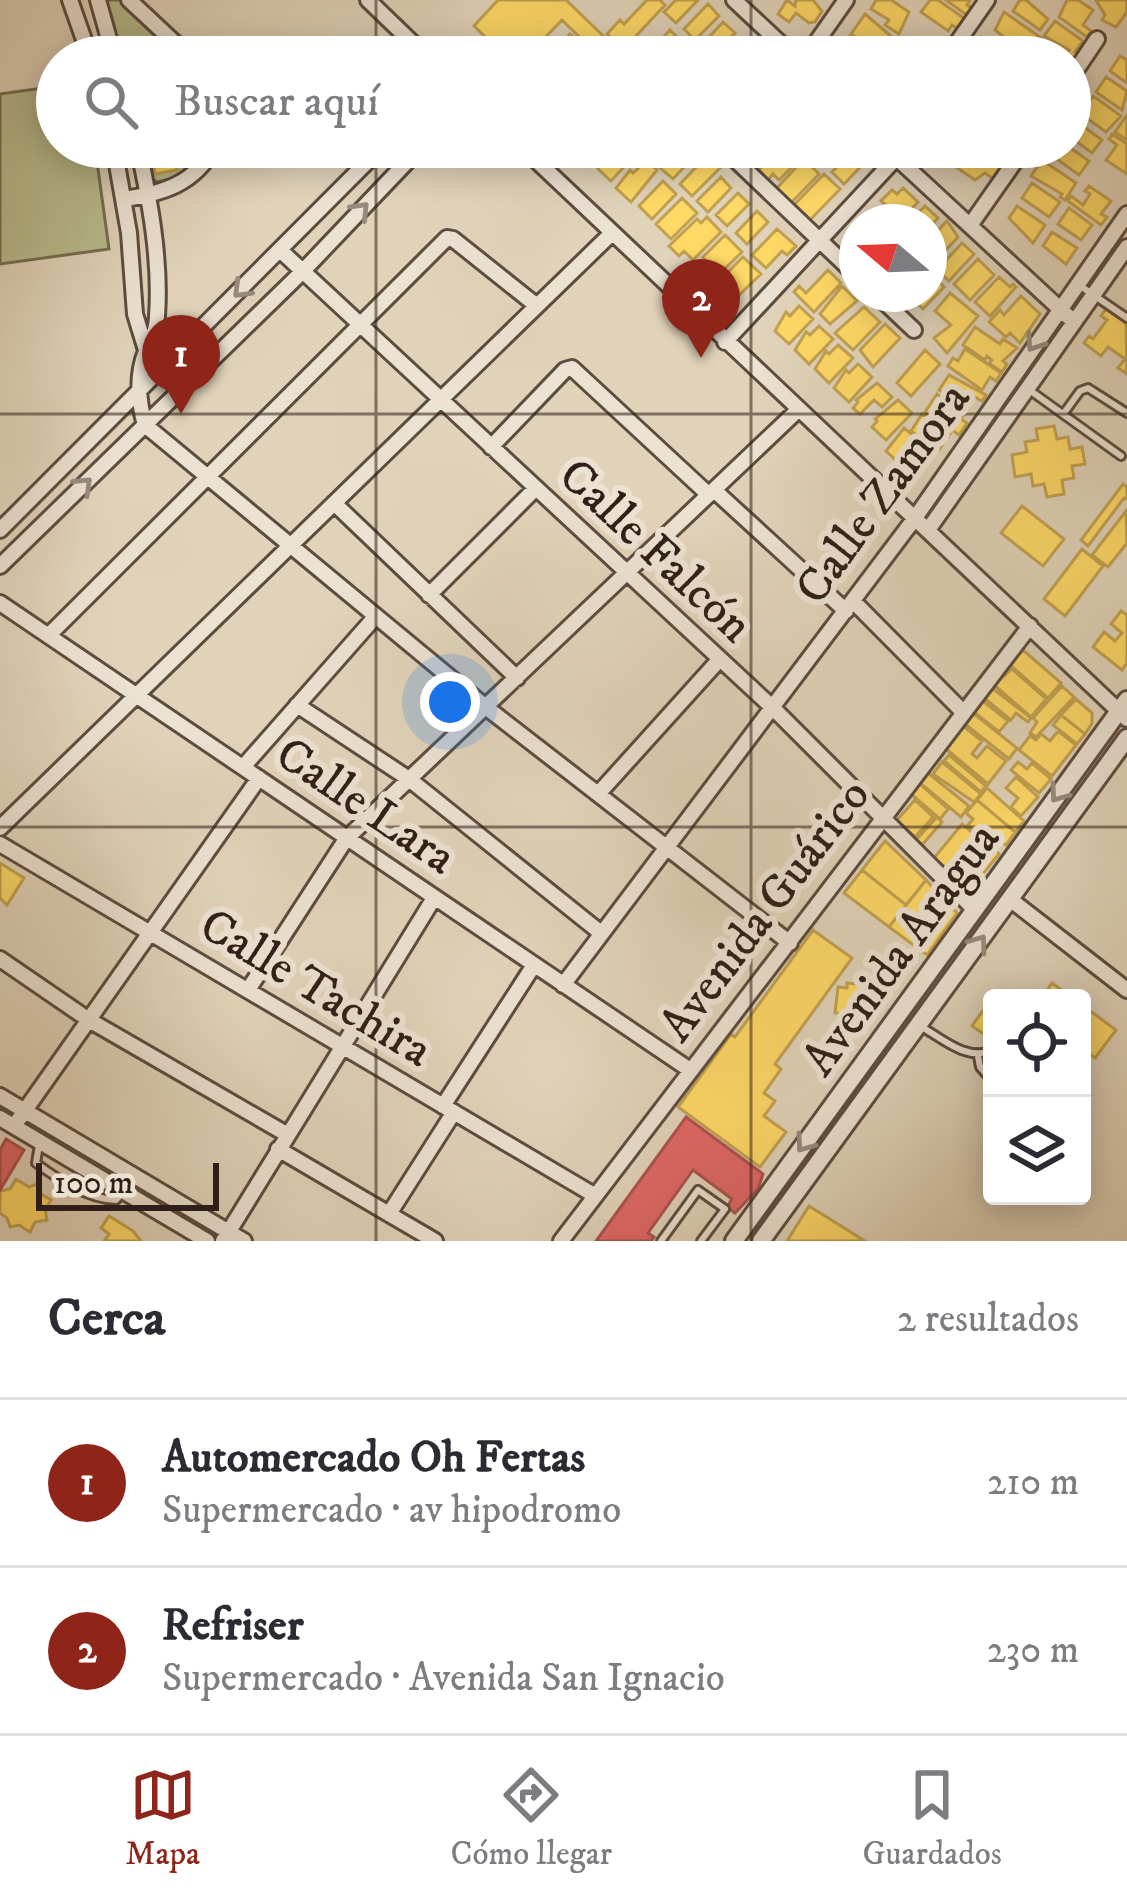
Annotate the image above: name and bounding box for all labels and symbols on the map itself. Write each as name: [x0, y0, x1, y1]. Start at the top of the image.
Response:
one-way arrow: [346, 202, 368, 224]
north arrow: [839, 204, 947, 312]
pin: 2: [662, 259, 740, 358]
one-way arrow: [233, 276, 255, 298]
pin: 1: [142, 315, 220, 414]
one-way arrow: [1026, 329, 1048, 351]
street label: Calle Zamora: [783, 371, 984, 616]
street label: Calle Falcón: [546, 446, 764, 656]
one-way arrow: [70, 477, 92, 499]
your location: [420, 672, 480, 732]
street label: Calle Lara: [264, 724, 467, 889]
street label: Avenida Guárico: [647, 767, 884, 1054]
one-way arrow: [1051, 781, 1073, 802]
street label: Avenida Aragua: [789, 811, 1014, 1088]
street label: Calle Tachira: [189, 896, 443, 1082]
one-way arrow: [965, 935, 986, 957]
one-way arrow: [797, 1131, 819, 1152]
scale bar: [36, 1157, 219, 1210]

